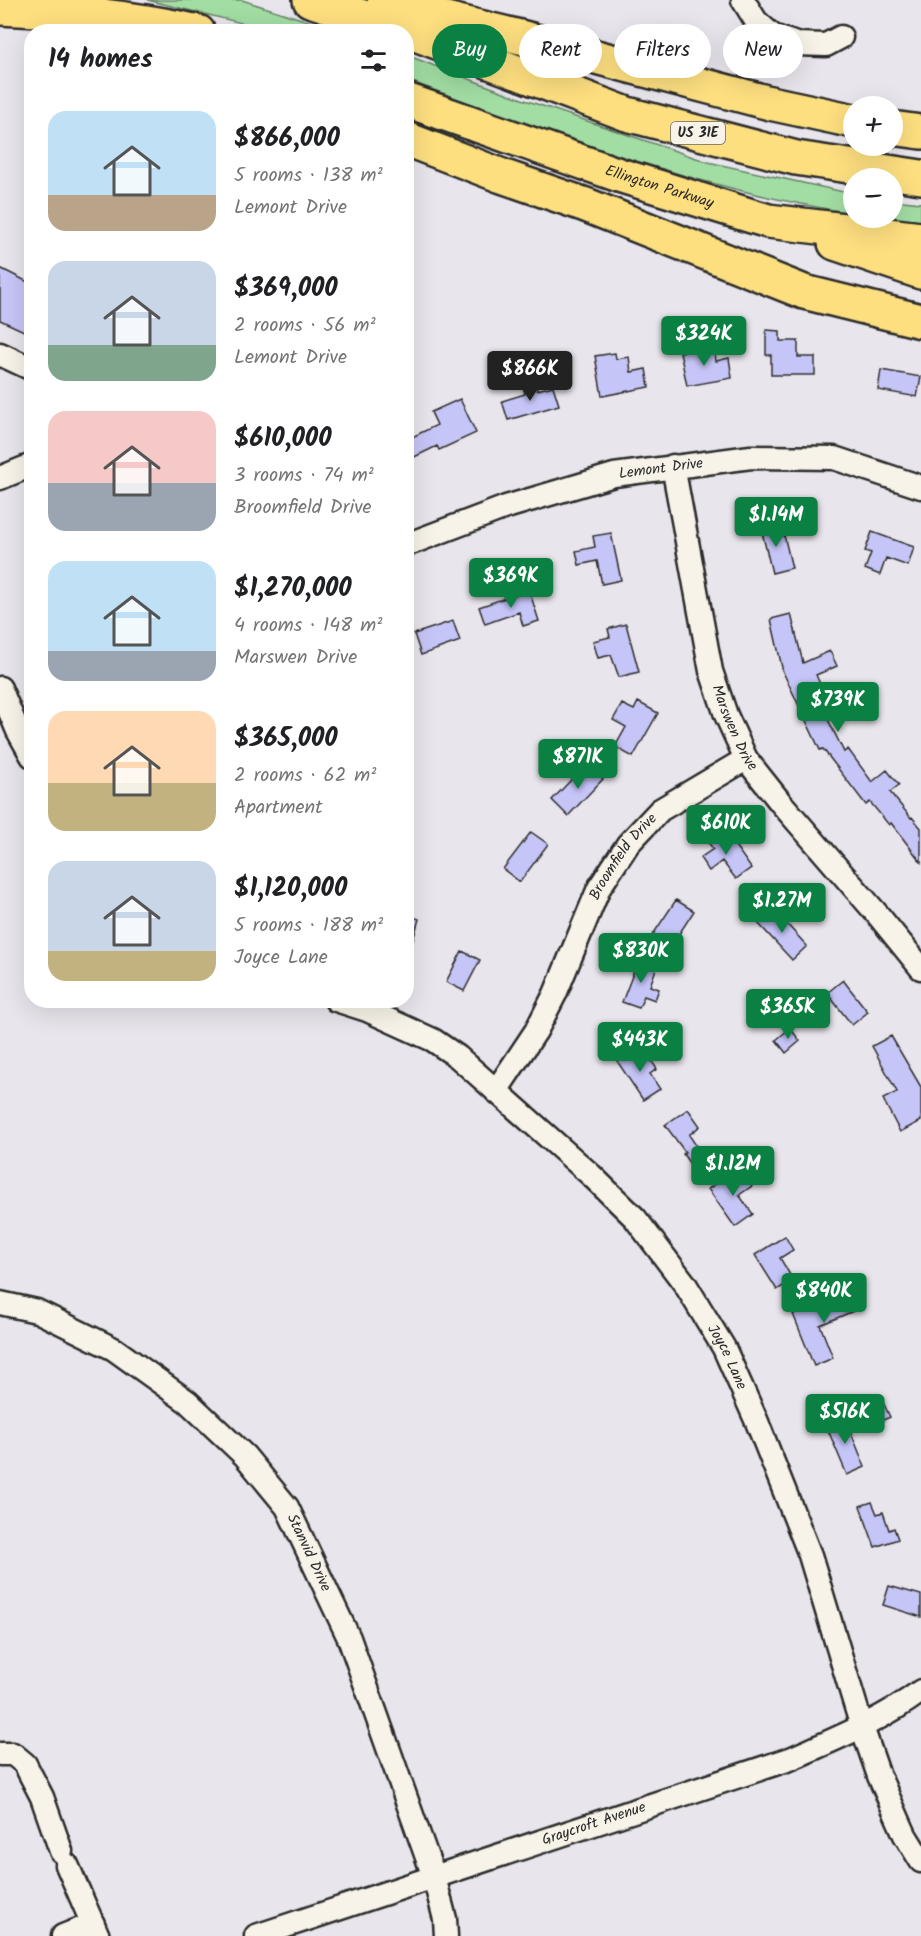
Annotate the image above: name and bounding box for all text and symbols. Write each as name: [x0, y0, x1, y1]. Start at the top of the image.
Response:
chip: Buy: [432, 24, 507, 78]
chip: Rent: [519, 24, 602, 78]
chip: Filters: [614, 24, 711, 78]
chip: New: [723, 24, 803, 78]
text: 14 homes: [48, 39, 153, 81]
icon: filters: [357, 44, 390, 77]
map controls: [843, 96, 903, 228]
button: +: [843, 96, 903, 156]
text: $866,000: [234, 118, 340, 160]
road number: US 31E: [671, 122, 725, 144]
icon: home: [96, 135, 168, 207]
street label: Ellington Parkway: [602, 159, 718, 216]
text: 5 rooms · 138 m²: [234, 160, 383, 192]
button: −: [843, 168, 903, 228]
text: Lemont Drive: [234, 192, 347, 224]
text: $369,000: [234, 268, 338, 310]
icon: home: [96, 285, 168, 357]
text: 2 rooms · 56 m²: [234, 310, 376, 342]
pin: $324K: [662, 316, 746, 367]
text: $324K: [675, 319, 733, 351]
text: Lemont Drive: [234, 342, 347, 374]
pin: $866K: [488, 351, 572, 402]
text: $866K: [501, 354, 559, 386]
text: $610,000: [234, 418, 332, 460]
icon: home: [96, 435, 168, 507]
street label: Lemont Drive: [617, 451, 705, 486]
text: 3 rooms · 74 m²: [234, 460, 374, 492]
text: Broomfield Drive: [234, 492, 372, 524]
pin: $1.14M: [727, 497, 825, 548]
text: $1.14M: [749, 500, 803, 532]
pin: $369K: [469, 558, 553, 609]
text: $369K: [483, 561, 539, 593]
text: $1,270,000: [234, 568, 352, 610]
icon: home: [96, 585, 168, 657]
text: 4 rooms · 148 m²: [234, 610, 382, 642]
text: Marswen Drive: [234, 642, 357, 674]
street label: Marswen Drive: [705, 682, 764, 777]
pin: $739K: [796, 682, 880, 733]
text: $739K: [811, 685, 865, 717]
text: $365,000: [234, 718, 338, 760]
icon: home: [96, 735, 168, 807]
pin: $871K: [536, 739, 620, 790]
text: $871K: [552, 742, 604, 774]
text: 2 rooms · 62 m²: [234, 760, 376, 792]
text: Apartment: [234, 792, 323, 824]
pin: $610K: [684, 805, 768, 856]
street label: Broomfield Drive: [583, 808, 663, 904]
text: $610K: [700, 808, 752, 840]
text: $1,120,000: [234, 868, 347, 910]
pin: $1.27M: [733, 883, 831, 934]
icon: home: [96, 885, 168, 957]
text: $1.27M: [753, 886, 811, 918]
text: 5 rooms · 188 m²: [234, 910, 383, 942]
pin: $830K: [599, 933, 683, 984]
text: $830K: [613, 936, 669, 968]
text: Joyce Lane: [234, 942, 328, 974]
pin: $365K: [746, 989, 830, 1040]
text: $365K: [760, 992, 816, 1024]
pin: $443K: [598, 1022, 682, 1073]
text: $443K: [612, 1025, 668, 1057]
pin: $1.12M: [684, 1146, 782, 1197]
text: $1.12M: [705, 1149, 761, 1181]
pin: $840K: [782, 1273, 866, 1324]
text: $840K: [796, 1276, 852, 1308]
street label: Joyce Lane: [700, 1320, 753, 1394]
pin: $516K: [803, 1394, 887, 1445]
text: $516K: [820, 1397, 870, 1429]
street label: Stanvid Drive: [280, 1510, 338, 1596]
street label: Graycroft Avenue: [539, 1795, 649, 1852]

